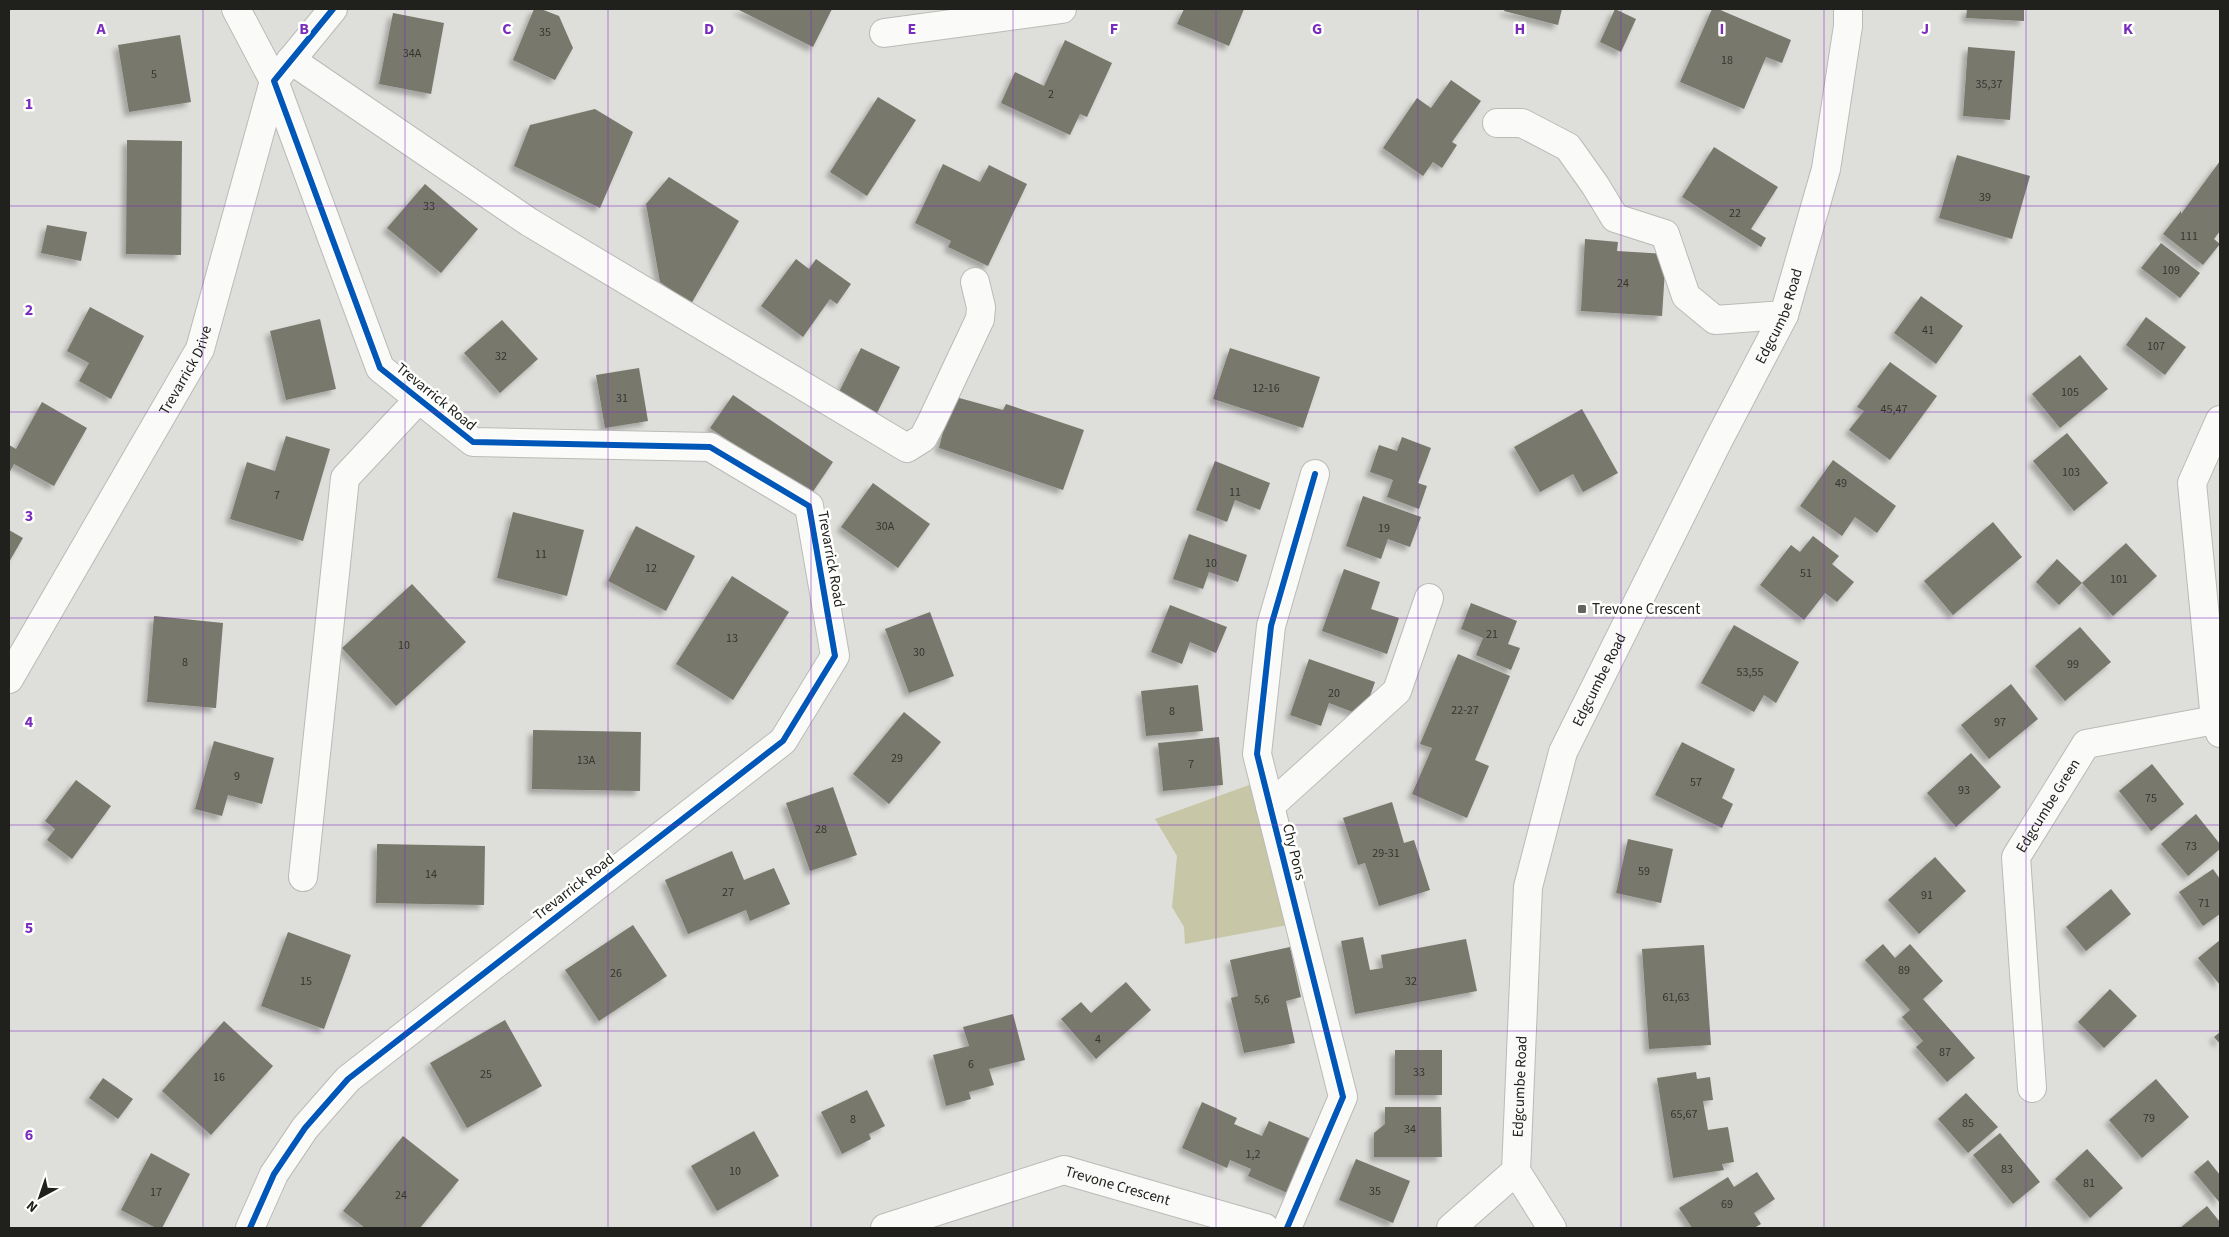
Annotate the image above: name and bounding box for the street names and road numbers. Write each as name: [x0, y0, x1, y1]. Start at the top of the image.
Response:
street label: Edgcumbe Road: [1750, 266, 1807, 368]
street label: Trevarrick Drive: [154, 323, 216, 419]
street label: Trevarrick Road: [391, 358, 481, 436]
street label: Trevarrick Road: [812, 509, 850, 609]
street label: Edgcumbe Road: [1567, 629, 1631, 730]
street label: Edgcumbe Green: [2011, 755, 2085, 857]
street label: Chy Pons: [1277, 822, 1311, 882]
street label: Trevarrick Road: [529, 849, 619, 925]
street label: Edgcumbe Road: [1507, 1035, 1532, 1138]
street label: Trevone Crescent: [1063, 1160, 1173, 1211]

